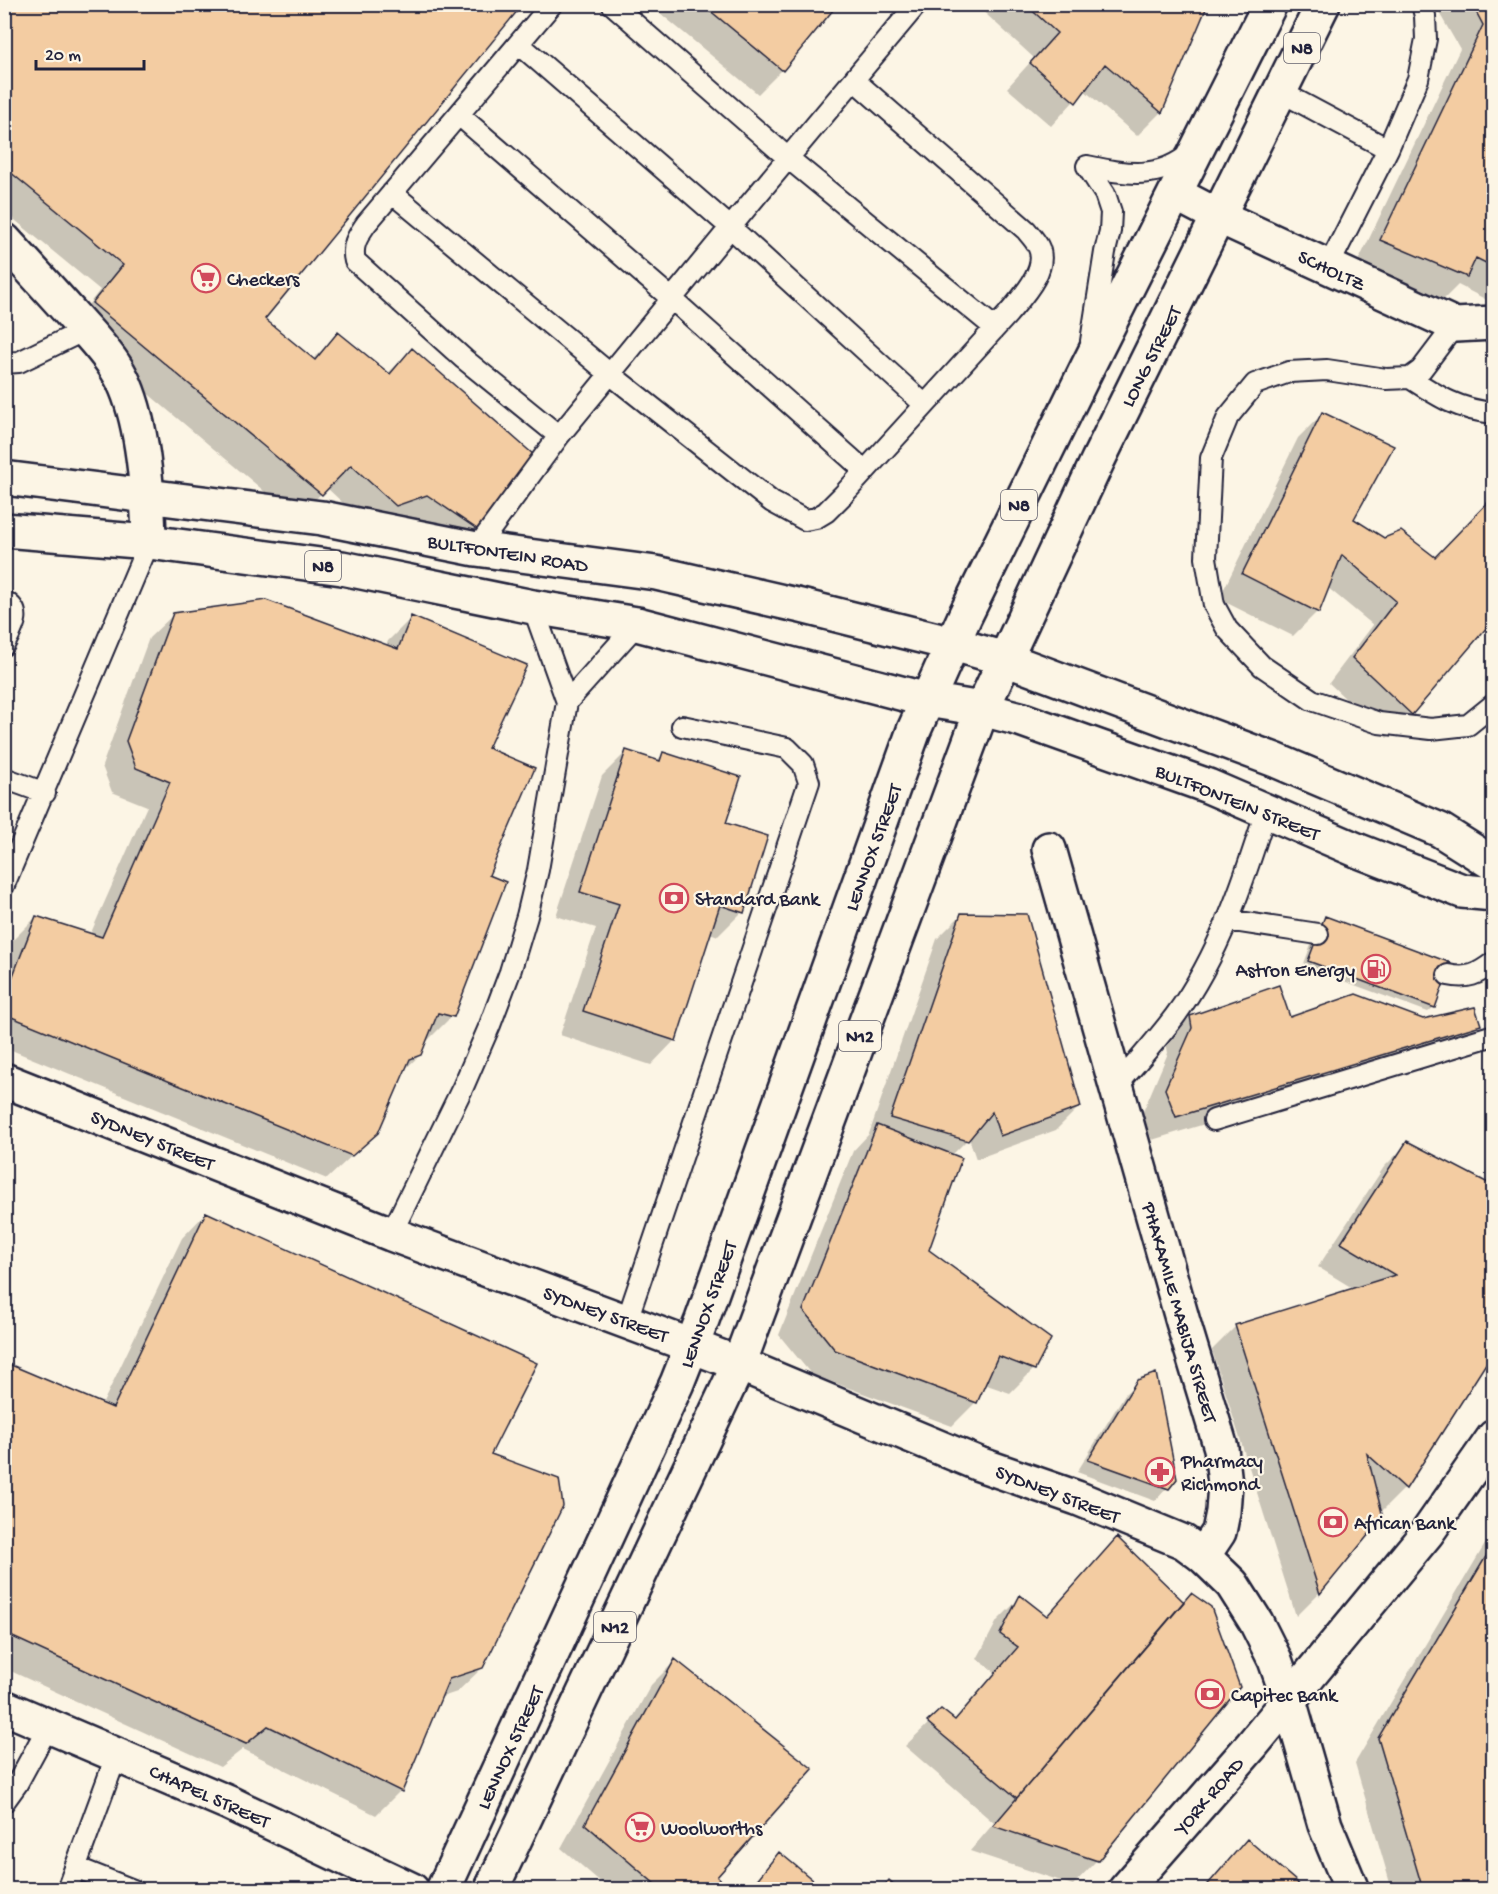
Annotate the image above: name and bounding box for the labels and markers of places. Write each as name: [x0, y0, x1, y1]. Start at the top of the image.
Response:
supermarket icon: Checkers: [190, 262, 222, 294]
place label: Checkers: [227, 270, 300, 293]
bank icon: Standard Bank: [658, 882, 690, 914]
place label: Standard Bank: [695, 890, 821, 913]
fuel station icon: Astron Energy: [1360, 953, 1392, 985]
place label: Astron Energy: [1235, 961, 1355, 984]
place label: Pharmacy Richmond: [1180, 1452, 1263, 1498]
pharmacy icon: Pharmacy Richmond: [1144, 1456, 1176, 1488]
bank icon: African Bank: [1317, 1506, 1349, 1538]
place label: African Bank: [1354, 1514, 1457, 1537]
bank icon: Capitec Bank: [1194, 1678, 1226, 1710]
place label: Capitec Bank: [1231, 1686, 1339, 1709]
supermarket icon: Woolworths: [624, 1811, 656, 1843]
place label: Woolworths: [661, 1819, 763, 1842]

